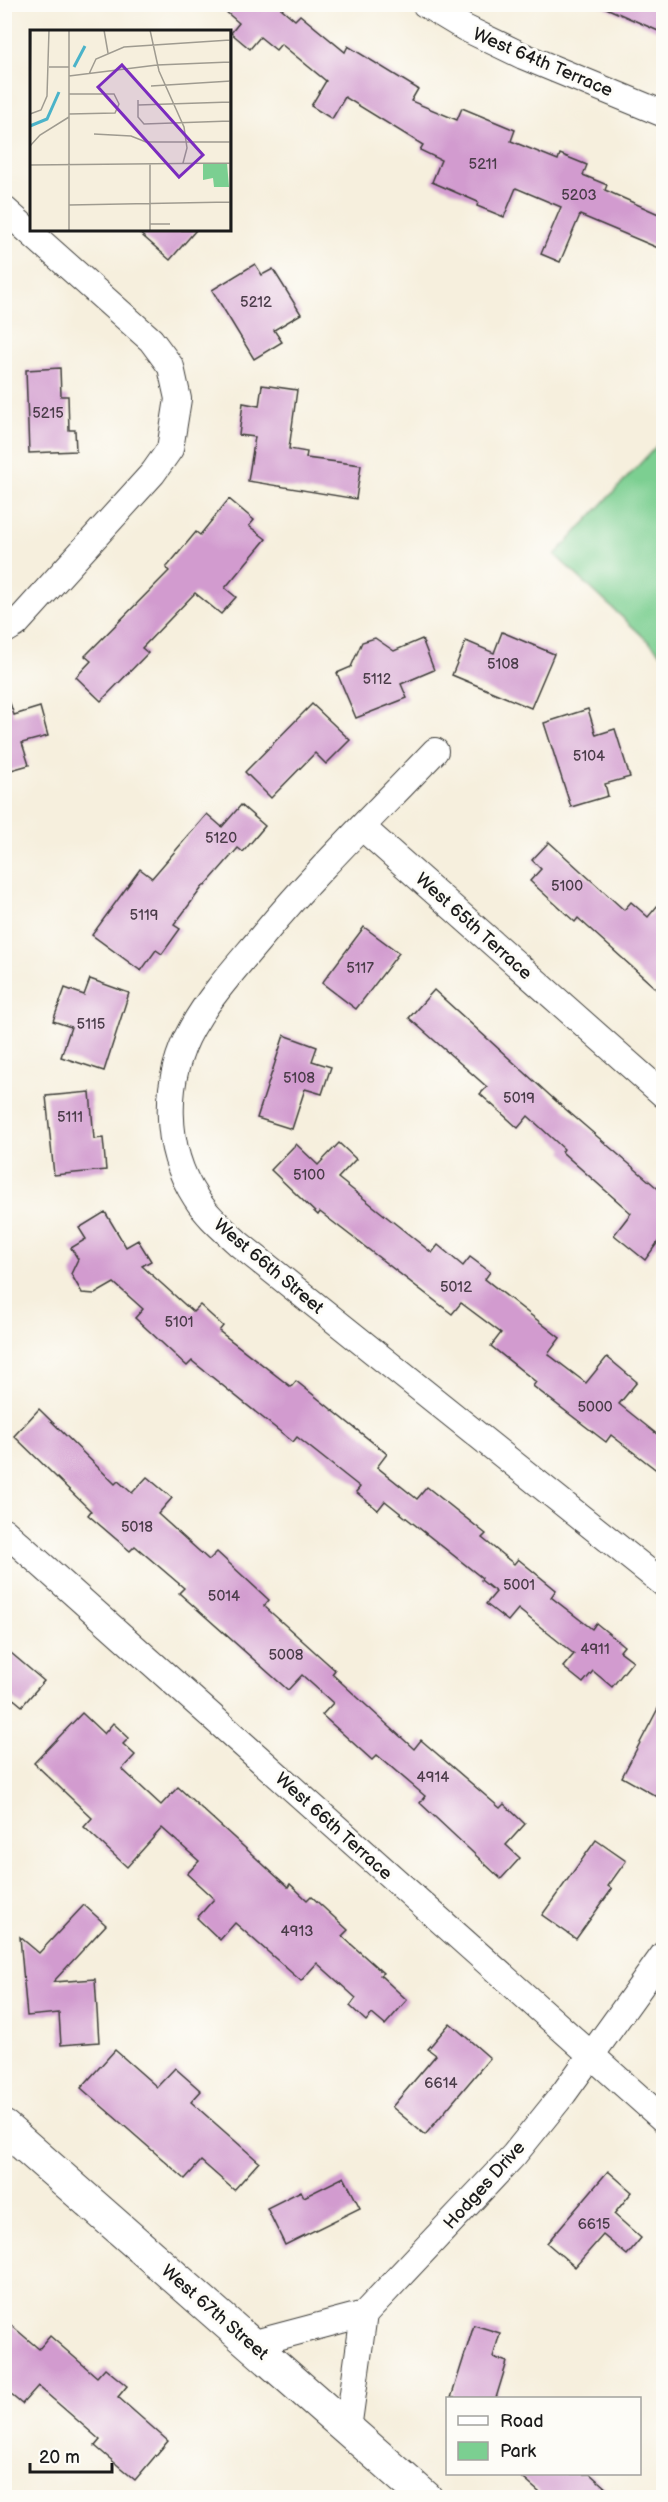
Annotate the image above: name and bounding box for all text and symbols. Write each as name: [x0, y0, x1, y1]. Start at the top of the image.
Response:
street label: West 64th Terrace: [470, 24, 616, 102]
inset map: [30, 30, 231, 231]
house number: 5211: [469, 155, 497, 174]
house number: 5203: [561, 186, 597, 205]
house number: 5212: [240, 293, 272, 312]
house number: 5215: [32, 404, 64, 423]
house number: 5108: [487, 655, 519, 674]
house number: 5112: [362, 670, 392, 689]
house number: 5104: [573, 747, 605, 766]
house number: 5120: [205, 829, 237, 848]
street label: West 65th Terrace: [411, 869, 536, 984]
house number: 5100: [551, 877, 583, 896]
house number: 5119: [130, 906, 158, 925]
house number: 5117: [346, 959, 374, 978]
house number: 5115: [77, 1015, 105, 1034]
house number: 5108: [283, 1069, 315, 1088]
house number: 5019: [503, 1089, 535, 1108]
house number: 5111: [57, 1108, 83, 1127]
house number: 5100: [293, 1166, 325, 1185]
street label: West 66th Street: [210, 1214, 328, 1319]
house number: 5012: [440, 1278, 472, 1297]
house number: 5101: [164, 1313, 194, 1332]
house number: 5000: [577, 1398, 613, 1417]
house number: 5018: [121, 1518, 153, 1537]
house number: 5001: [503, 1576, 535, 1595]
house number: 5014: [208, 1587, 240, 1606]
house number: 4911: [580, 1640, 610, 1659]
house number: 5008: [269, 1646, 304, 1665]
street label: West 66th Terrace: [271, 1768, 397, 1885]
house number: 4914: [417, 1768, 449, 1787]
house number: 4913: [281, 1922, 313, 1941]
house number: 6614: [424, 2074, 458, 2093]
street label: Hodges Drive: [439, 2137, 529, 2234]
house number: 6615: [578, 2215, 610, 2234]
street label: West 67th Street: [157, 2260, 273, 2365]
legend: [446, 2397, 641, 2475]
text: Road: [500, 2411, 544, 2432]
scale bar: [30, 2436, 112, 2474]
text: Park: [500, 2441, 536, 2462]
text: 20 m: [39, 2447, 80, 2468]

